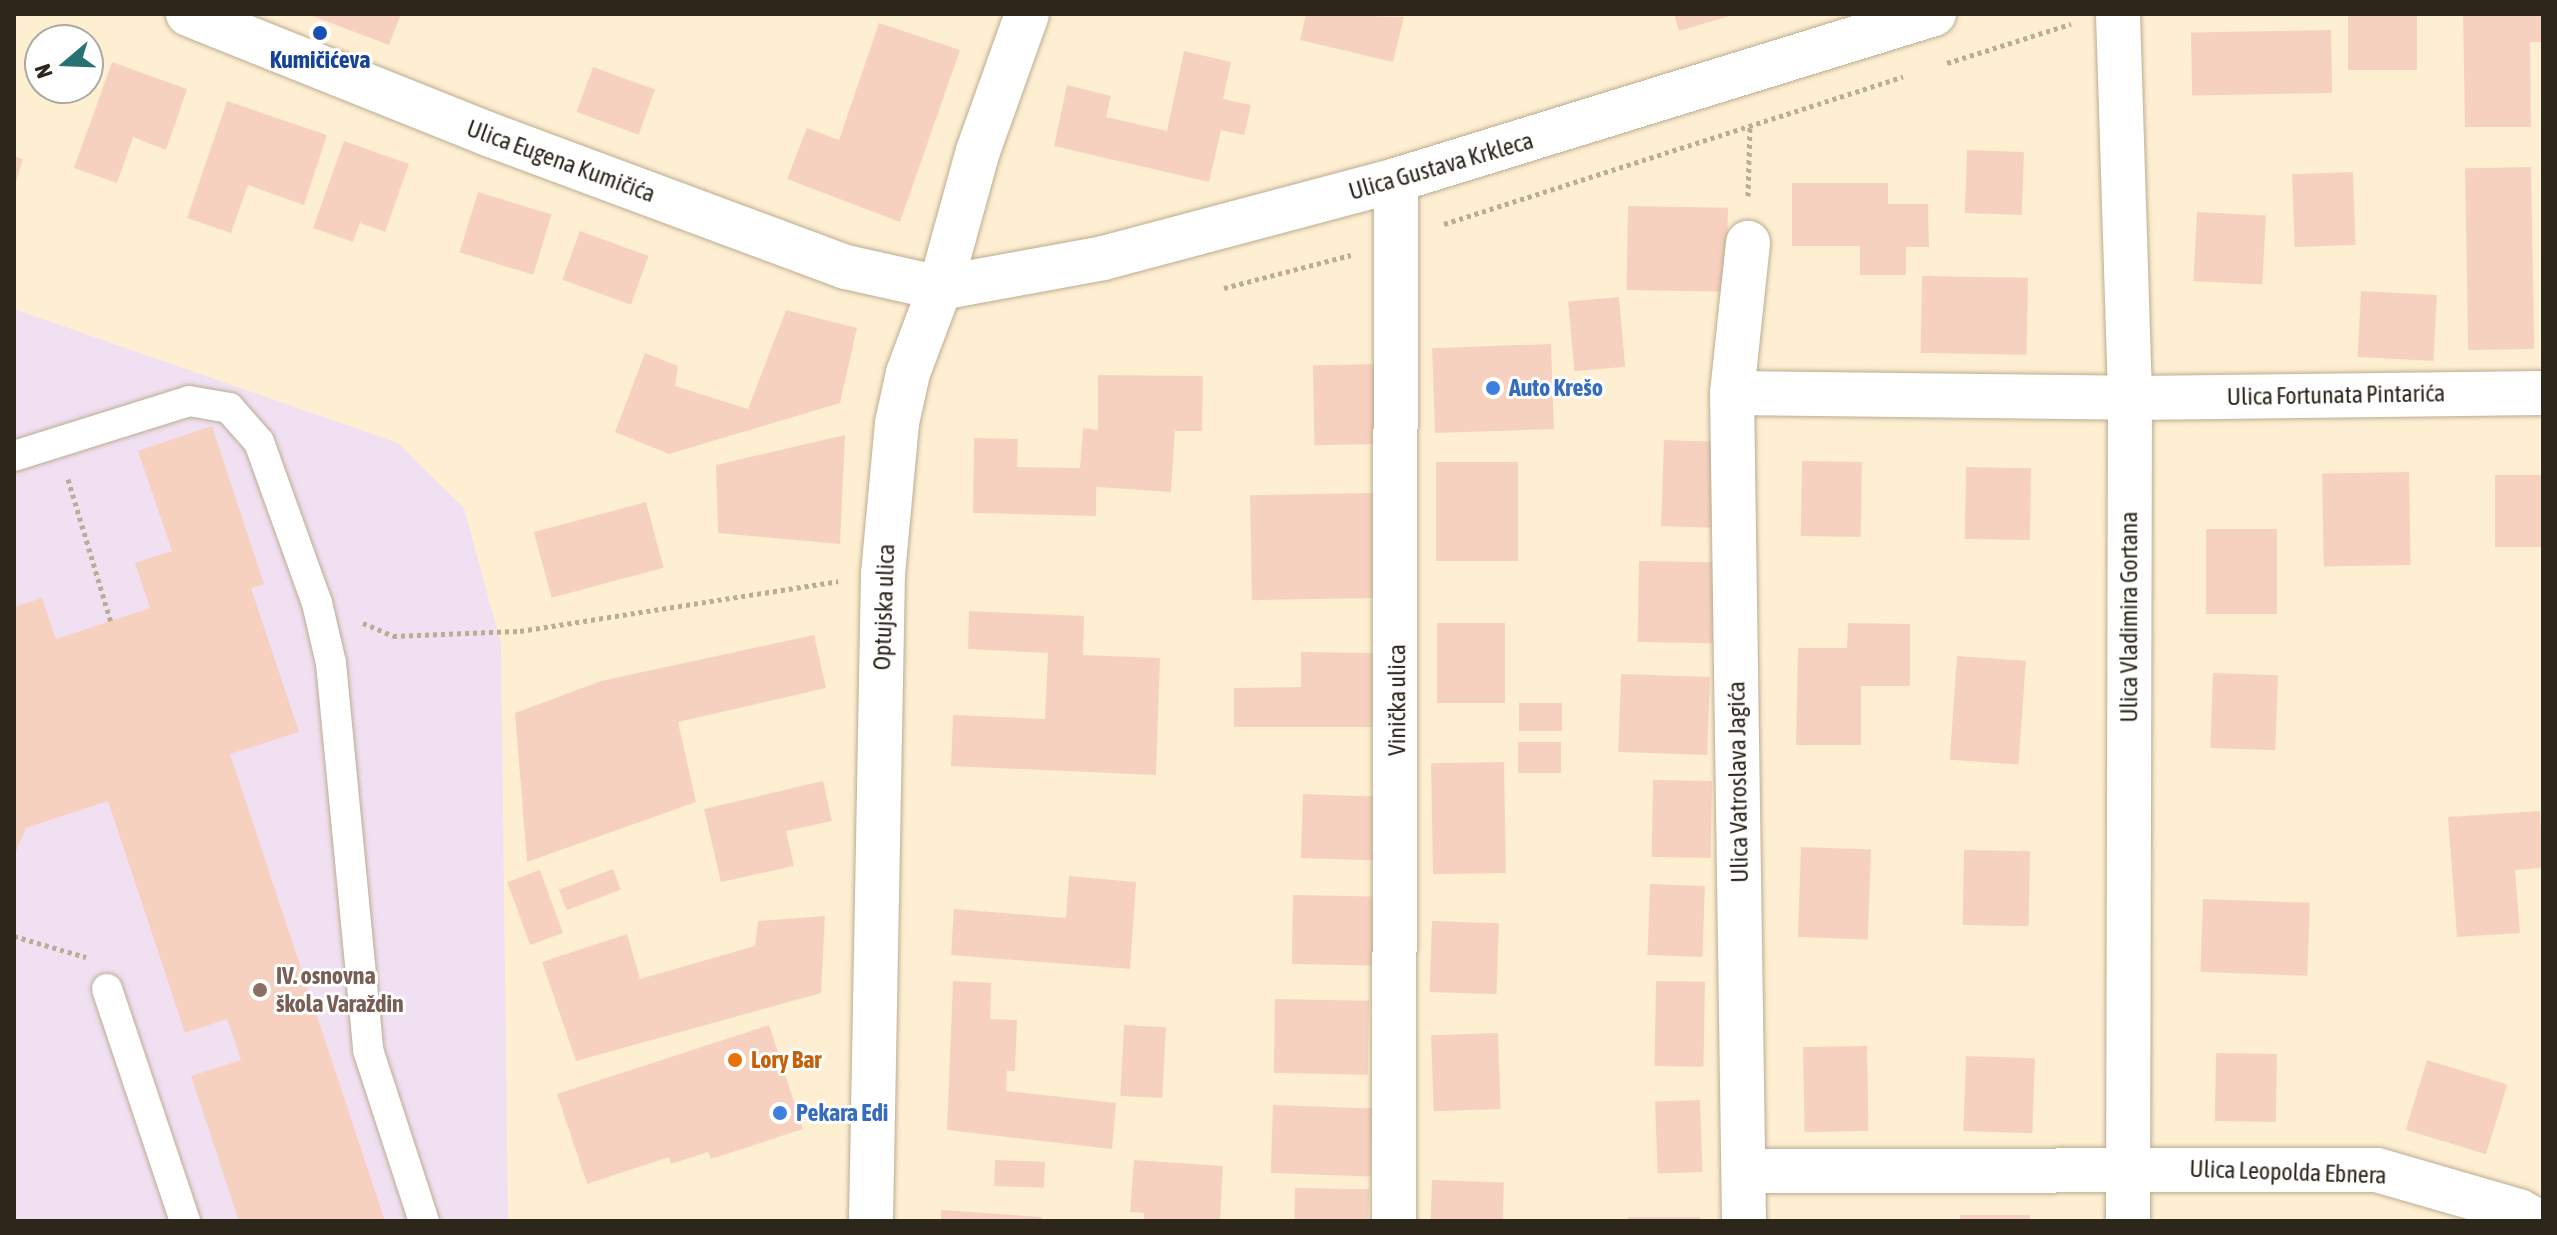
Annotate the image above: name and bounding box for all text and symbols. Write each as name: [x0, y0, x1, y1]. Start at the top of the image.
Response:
north arrow: [24, 24, 104, 104]
marker: Kumičićeva: [311, 24, 329, 42]
place label: Kumičićeva: [270, 46, 370, 74]
text: N: [29, 61, 58, 82]
street label: Ulica Eugena Kumičića: [463, 114, 659, 208]
street label: Ulica Gustava Krkleca: [1345, 126, 1537, 206]
place label: Auto Krešo: [1509, 374, 1603, 402]
marker: Auto Krešo: [1484, 379, 1502, 397]
street label: Ulica Fortunata Pintarića: [2227, 379, 2445, 411]
street label: Ulica Vladimira Gortana: [2115, 511, 2143, 723]
street label: Optujska ulica: [867, 543, 901, 671]
street label: Vinička ulica: [1383, 644, 1411, 756]
street label: Ulica Vatroslava Jagića: [1722, 681, 1754, 883]
place label: IV. osnovna škola Varaždin: [276, 962, 404, 1018]
marker: IV. osnovna škola Varaždin: [251, 981, 269, 999]
place label: Lory Bar: [751, 1046, 821, 1074]
marker: Lory Bar: [726, 1051, 744, 1069]
place label: Pekara Edi: [796, 1099, 888, 1127]
marker: Pekara Edi: [771, 1104, 789, 1122]
street label: Ulica Leopolda Ebnera: [2189, 1154, 2387, 1190]

